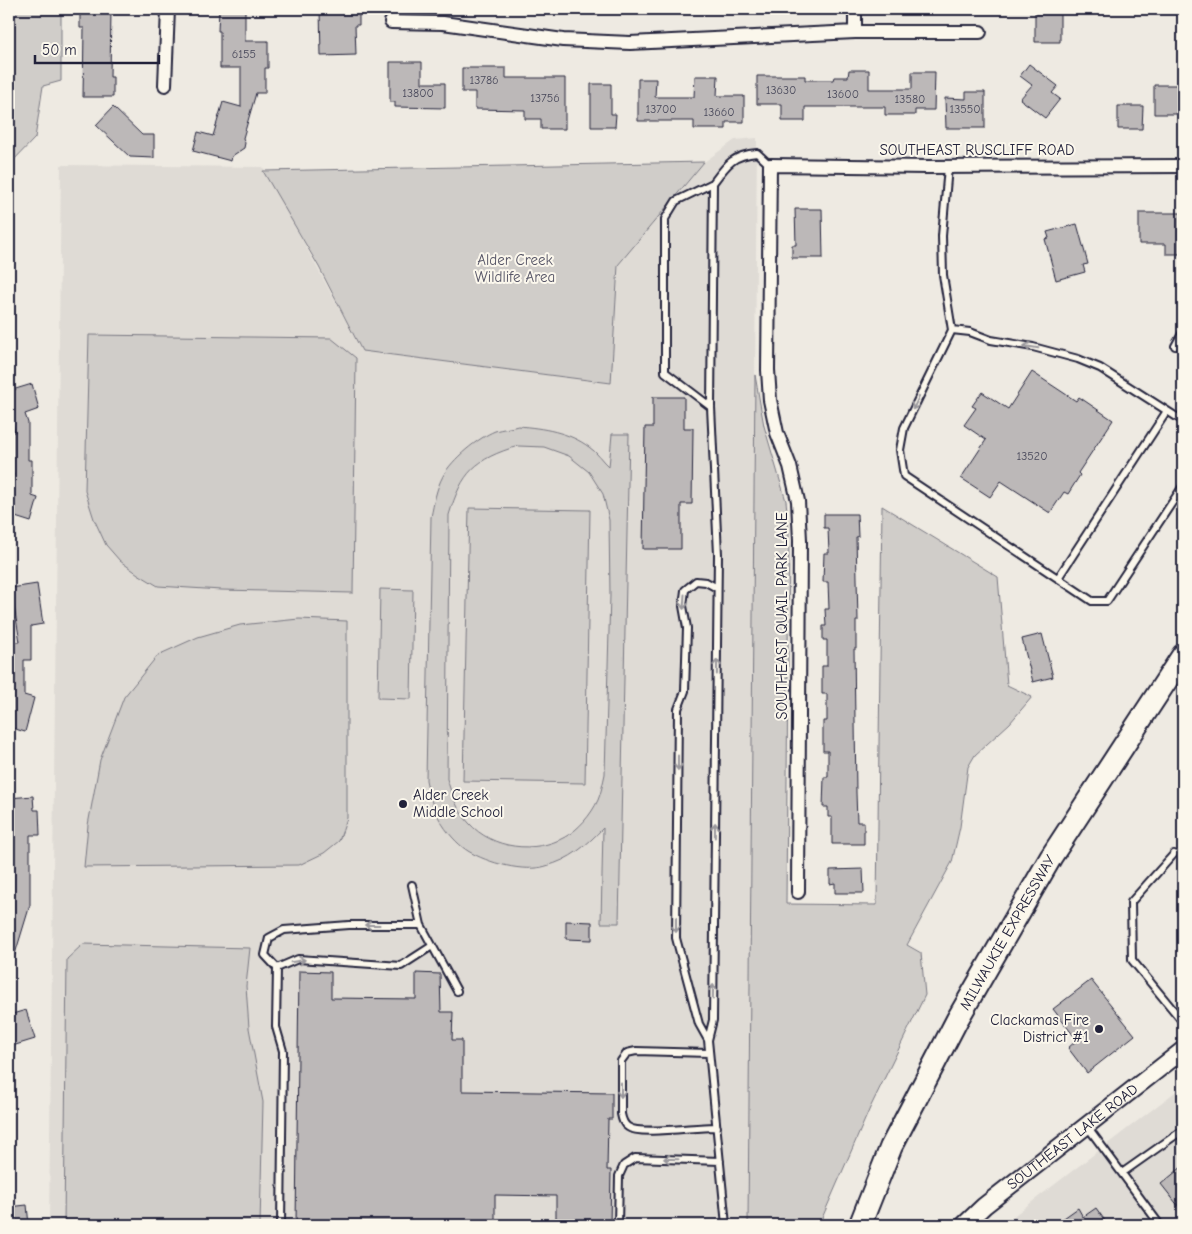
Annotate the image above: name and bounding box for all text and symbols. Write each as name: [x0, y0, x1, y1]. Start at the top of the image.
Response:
scale bar: [35, 32, 159, 64]
text: 50 m: [42, 41, 77, 59]
house number: 6155: [232, 47, 256, 61]
house number: 13786: [469, 73, 499, 87]
house number: 13630: [766, 83, 796, 97]
house number: 13800: [402, 86, 434, 100]
house number: 13600: [827, 87, 859, 101]
house number: 13756: [530, 91, 560, 105]
house number: 13580: [895, 92, 925, 106]
house number: 13700: [645, 102, 677, 116]
house number: 13550: [949, 102, 981, 116]
house number: 13660: [703, 105, 735, 119]
street label: SOUTHEAST RUSCLIFF ROAD: [879, 141, 1075, 159]
park label: Alder Creek Wildlife Area: [475, 251, 555, 286]
one-way arrow: [1023, 342, 1039, 352]
one-way arrow: [911, 395, 920, 410]
house number: 13520: [1017, 449, 1047, 463]
street label: SOUTHEAST QUAIL PARK LANE: [773, 512, 791, 720]
one-way arrow: [680, 594, 689, 610]
one-way arrow: [712, 660, 722, 676]
one-way arrow: [673, 754, 683, 771]
place label: Alder Creek Middle School: [413, 786, 503, 821]
marker: Alder Creek Middle School: [397, 798, 409, 810]
one-way arrow: [710, 822, 720, 838]
street label: MILWAUKIE EXPRESSWAY: [956, 852, 1059, 1013]
one-way arrow: [671, 917, 681, 933]
one-way arrow: [364, 920, 380, 930]
one-way arrow: [289, 956, 305, 966]
one-way arrow: [709, 985, 718, 1001]
place label: Clackamas Fire District #1: [990, 1011, 1089, 1046]
marker: Clackamas Fire District #1: [1093, 1023, 1105, 1035]
street label: SOUTHEAST LAKE ROAD: [1003, 1080, 1142, 1194]
one-way arrow: [616, 1082, 626, 1098]
one-way arrow: [663, 1155, 679, 1164]

